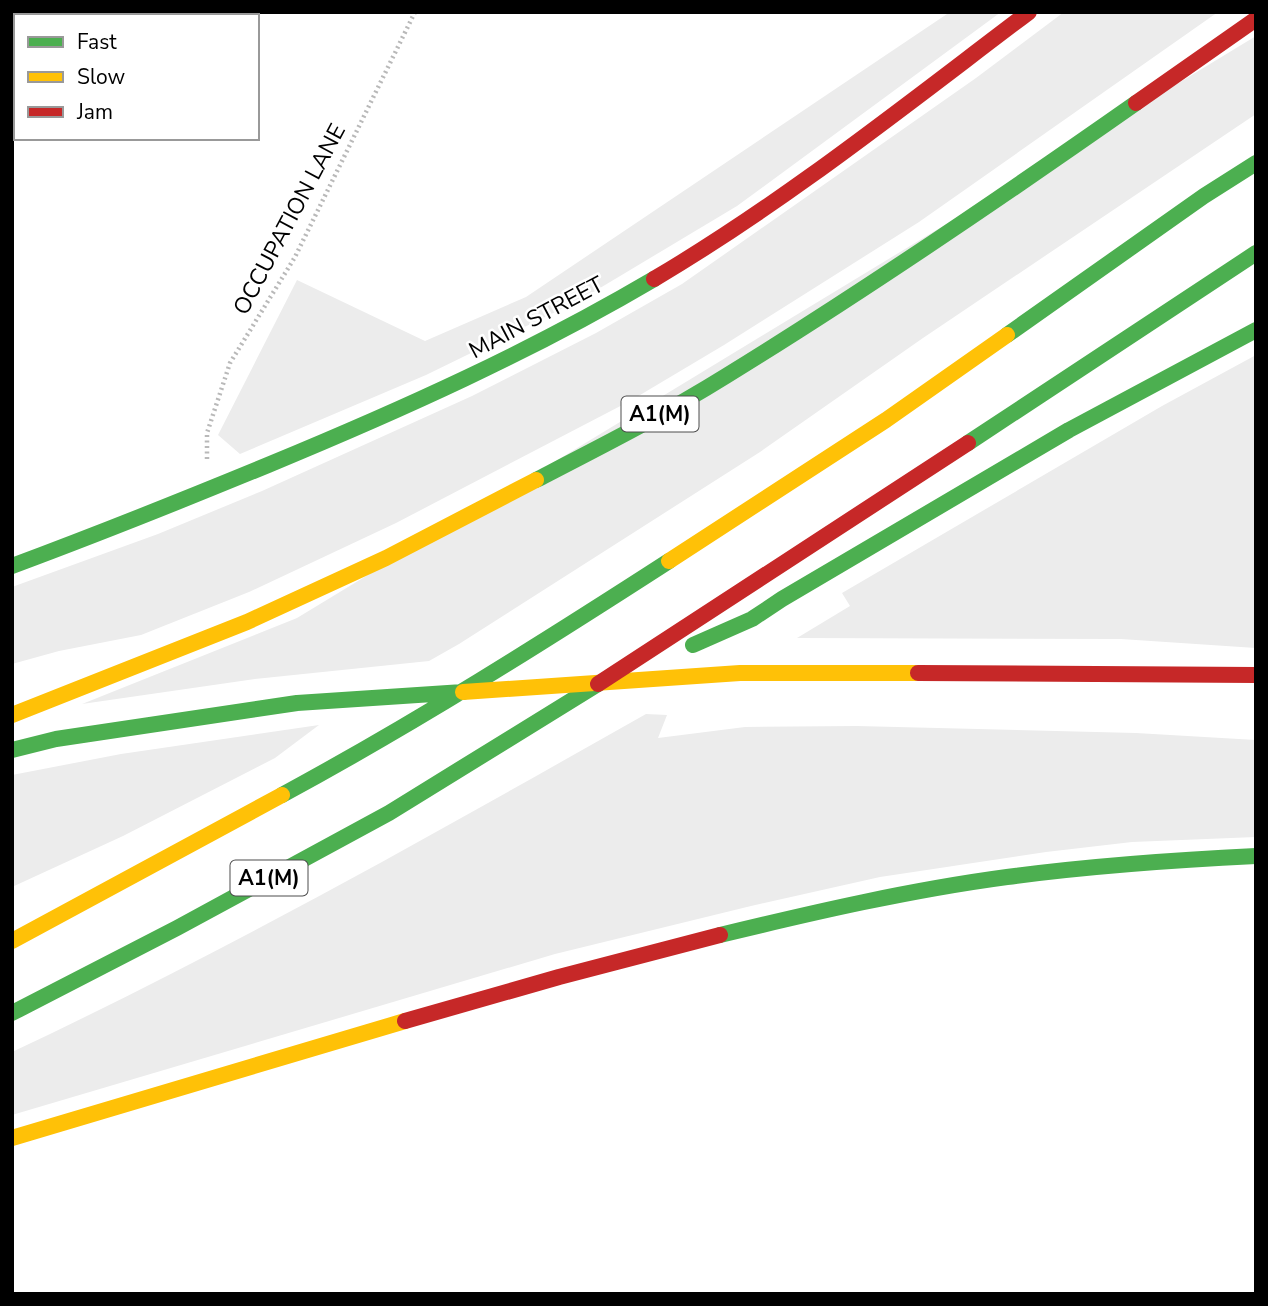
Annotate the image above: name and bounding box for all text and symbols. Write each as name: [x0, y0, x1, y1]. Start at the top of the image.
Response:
legend: [14, 14, 259, 140]
text: Fast: [77, 28, 117, 56]
text: Slow: [77, 63, 126, 91]
text: Jam: [76, 98, 113, 126]
street label: OCCUPATION LANE: [226, 118, 353, 320]
street label: MAIN STREET: [463, 269, 609, 366]
road number: A1(M): [622, 396, 698, 432]
road number: A1(M): [230, 860, 308, 896]

